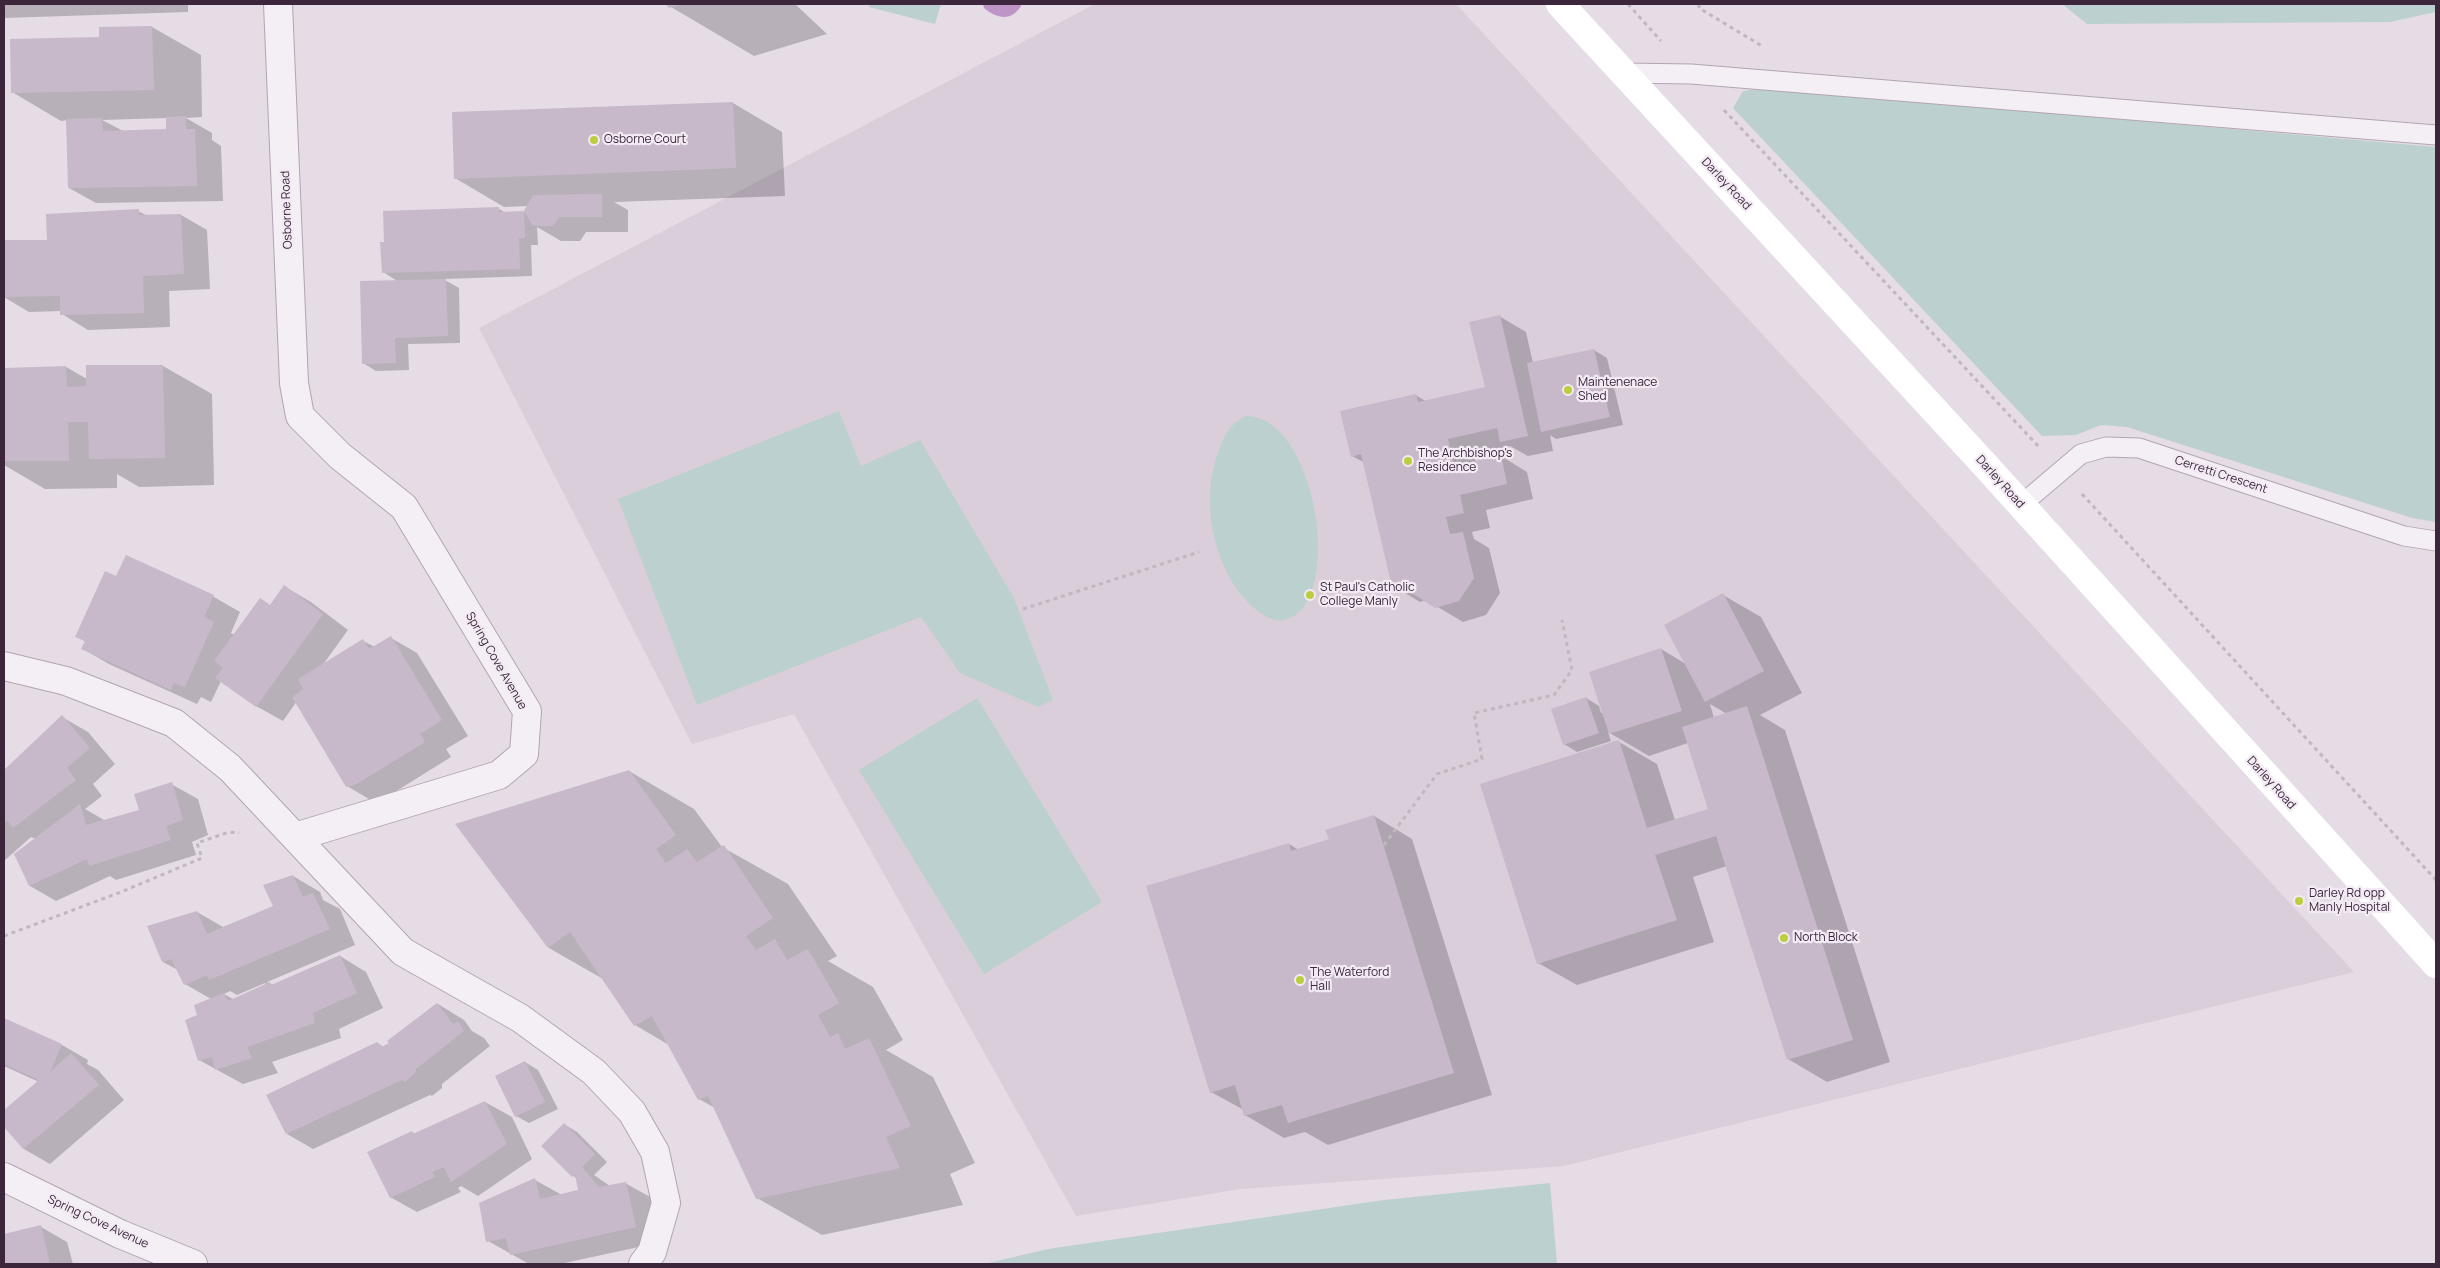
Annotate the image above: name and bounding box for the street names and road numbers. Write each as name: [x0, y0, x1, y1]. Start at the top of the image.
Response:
street label: Darley Road: [1698, 155, 1754, 213]
street label: Osborne Road: [278, 171, 296, 249]
street label: Darley Road: [1973, 453, 2027, 511]
street label: Cerretti Crescent: [2173, 453, 2269, 497]
street label: Spring Cove Avenue: [462, 610, 530, 712]
street label: Darley Road: [2244, 754, 2298, 812]
street label: Spring Cove Avenue: [45, 1192, 151, 1252]

